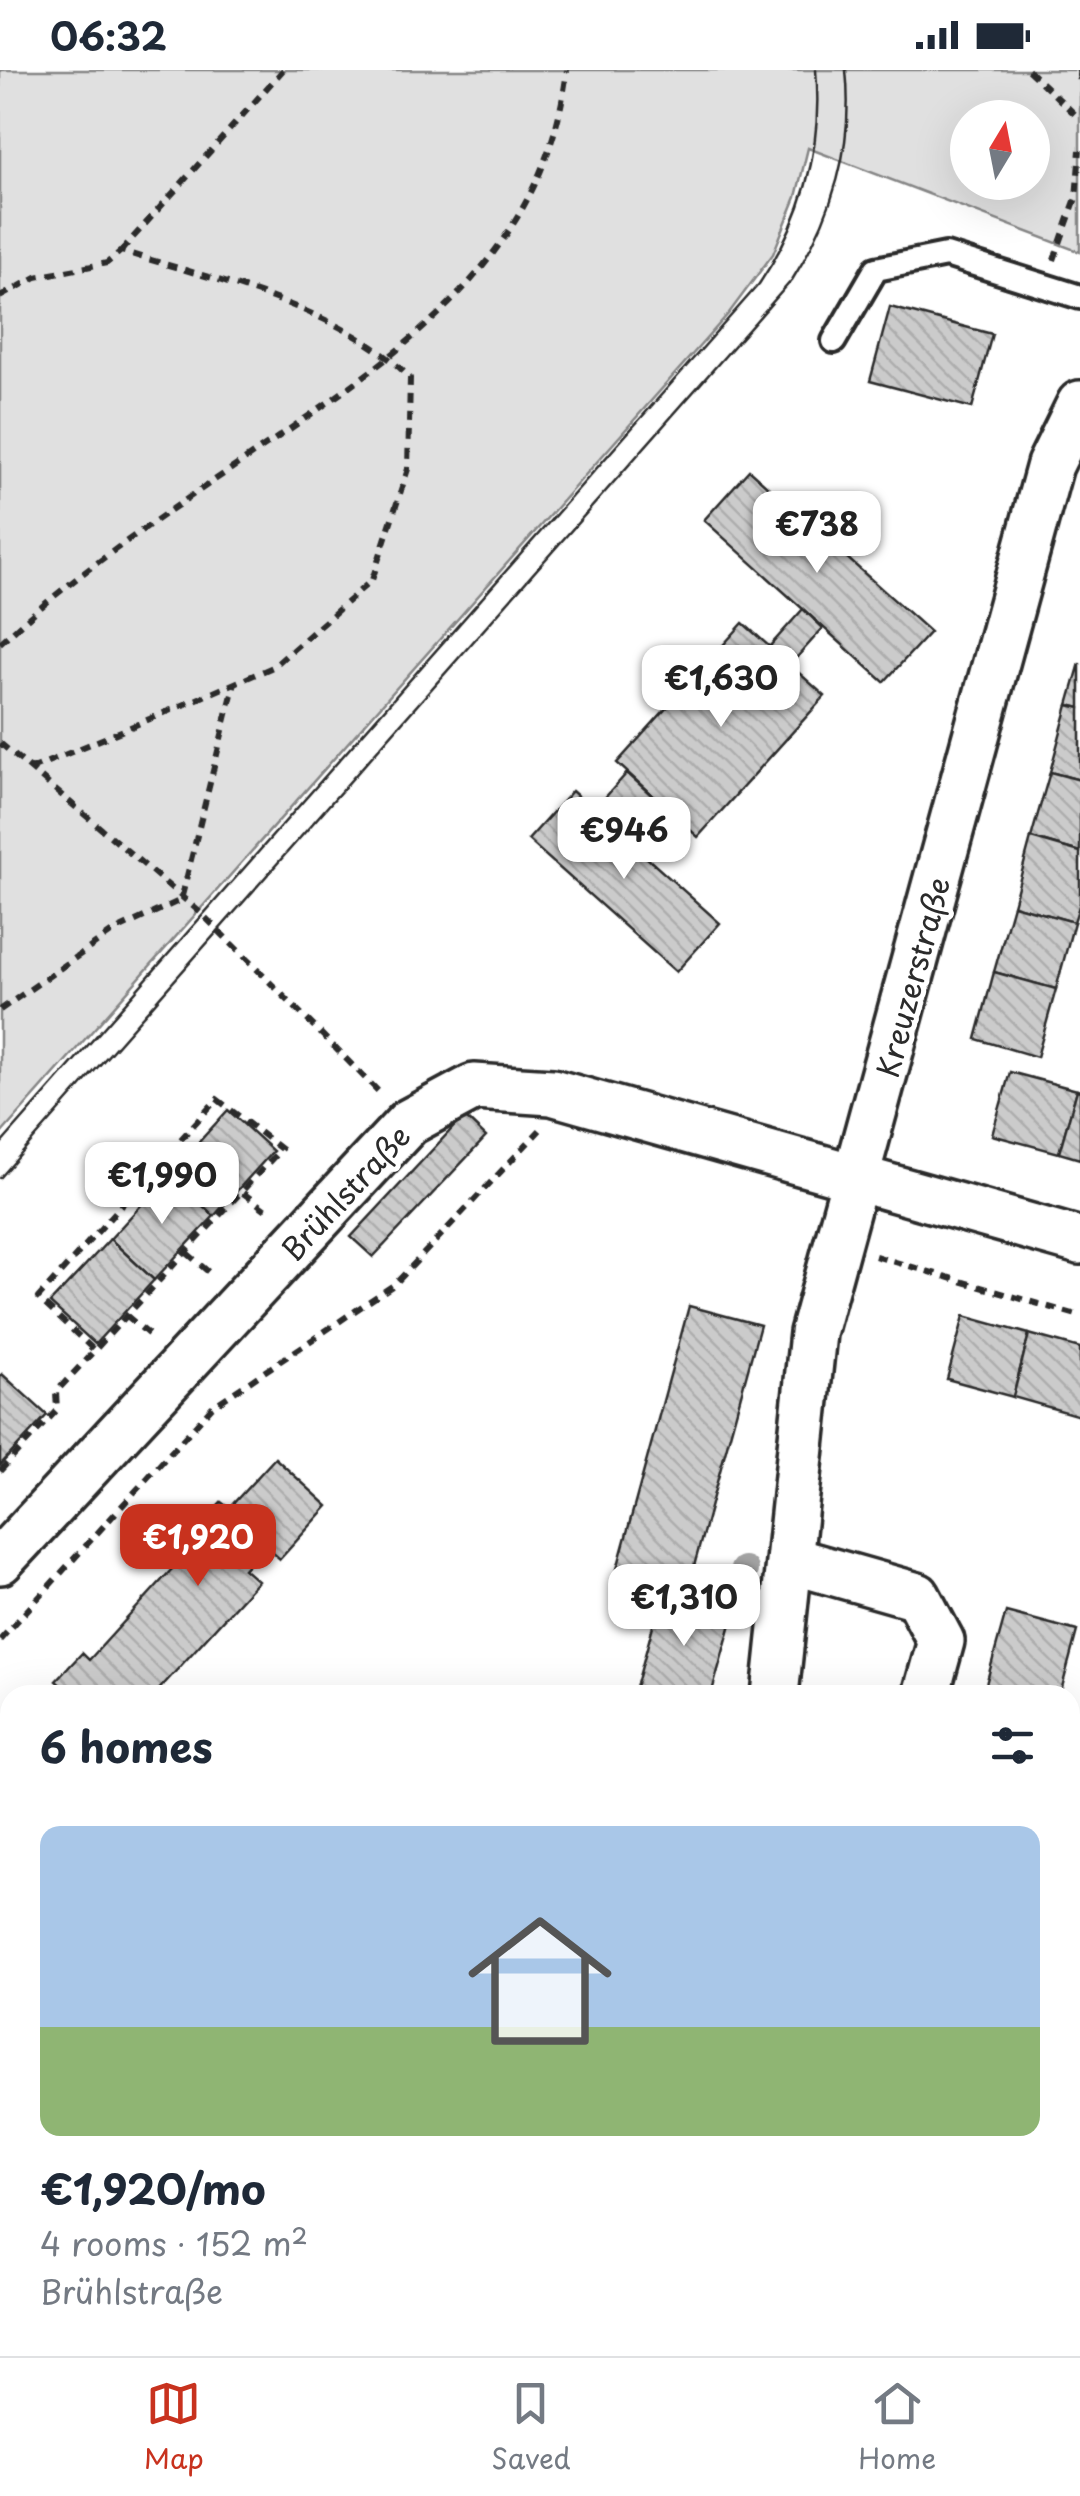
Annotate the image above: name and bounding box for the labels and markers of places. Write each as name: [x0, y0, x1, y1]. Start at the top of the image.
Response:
pin: €738: [758, 491, 876, 576]
pin: €1,630: [640, 645, 802, 730]
pin: €946: [565, 797, 683, 882]
pin: €1,990: [81, 1142, 243, 1227]
pin: €1,920: [117, 1504, 279, 1589]
pin: €1,310: [603, 1564, 765, 1649]

